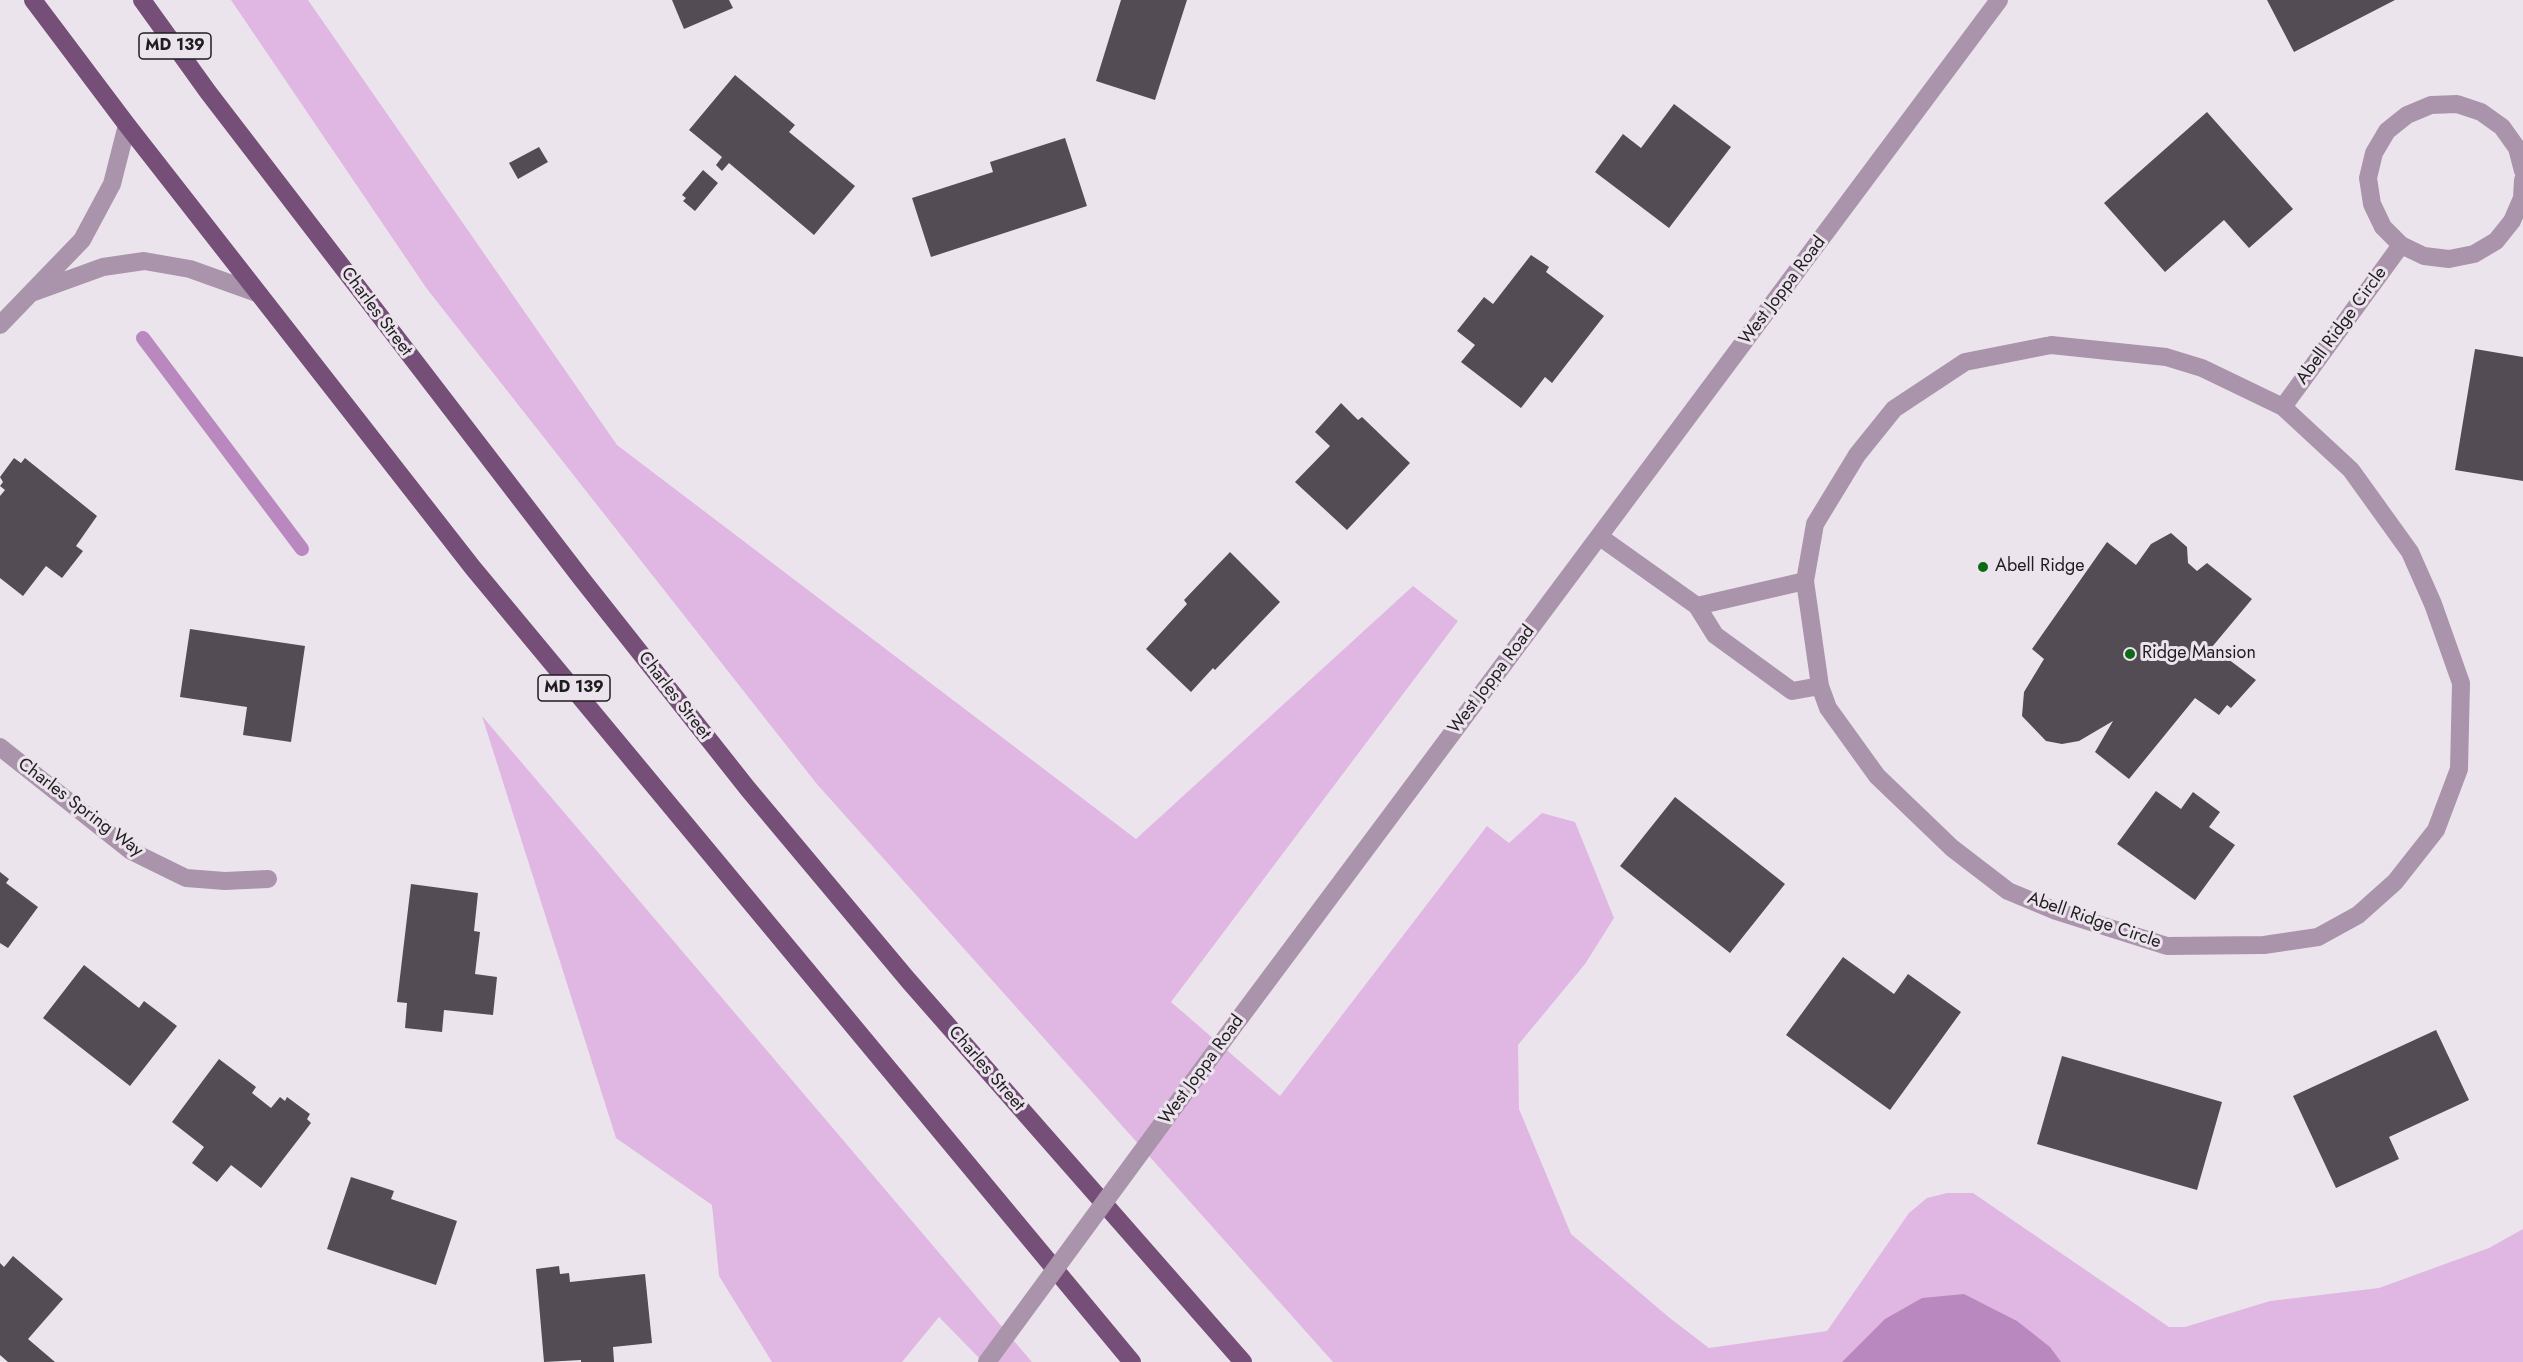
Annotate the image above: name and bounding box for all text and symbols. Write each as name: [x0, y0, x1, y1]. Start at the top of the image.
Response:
road number: MD 139: [139, 33, 211, 59]
street label: West Joppa Road: [1735, 233, 1831, 349]
street label: Charles Street: [336, 263, 416, 361]
street label: Abell Ridge Circle: [2292, 263, 2392, 389]
place label: Abell Ridge: [1995, 556, 2085, 578]
marker: Abell Ridge: [1976, 560, 1990, 574]
street label: West Joppa Road: [1444, 622, 1540, 738]
place label: Ridge Mansion: [2142, 643, 2256, 665]
marker: Ridge Mansion: [2123, 647, 2137, 661]
street label: Charles Street: [633, 648, 715, 744]
road number: MD 139: [538, 675, 610, 701]
street label: Charles Spring Way: [13, 754, 147, 862]
street label: Abell Ridge Circle: [2024, 888, 2164, 954]
street label: West Joppa Road: [1155, 1011, 1249, 1129]
street label: Charles Street: [943, 1022, 1029, 1116]

